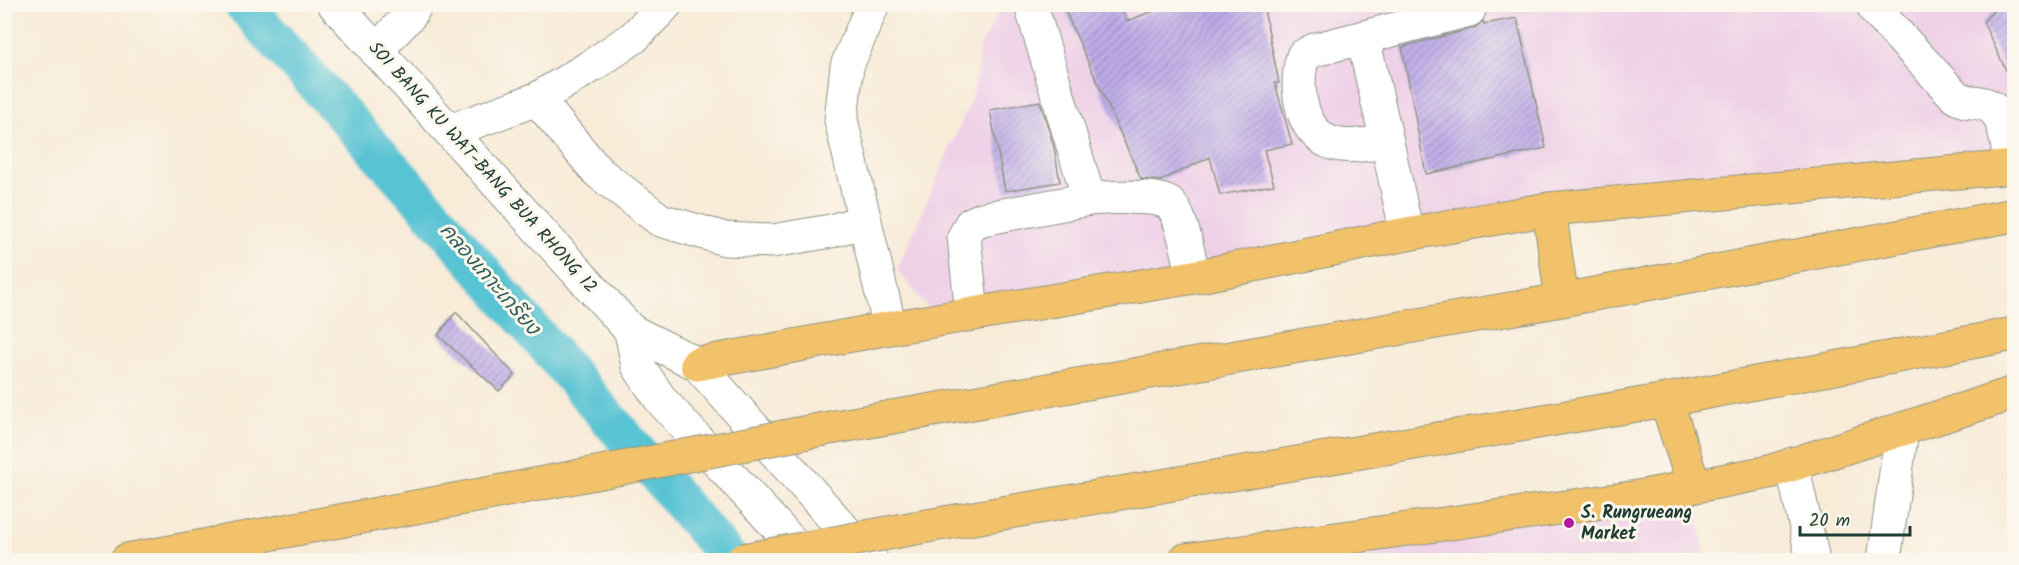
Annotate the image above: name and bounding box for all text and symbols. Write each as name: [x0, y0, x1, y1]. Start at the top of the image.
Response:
street label: SOI BANG KU WAT-BANG BUA RHONG 12: [360, 35, 604, 301]
water label: คลองเกาะเกรียง: [431, 217, 548, 344]
place label: S. Rungrueang Market: [1581, 499, 1692, 549]
scale bar: [1800, 499, 1910, 537]
text: 20 m: [1809, 507, 1850, 536]
marker: S. Rungrueang Market: [1562, 516, 1576, 530]

